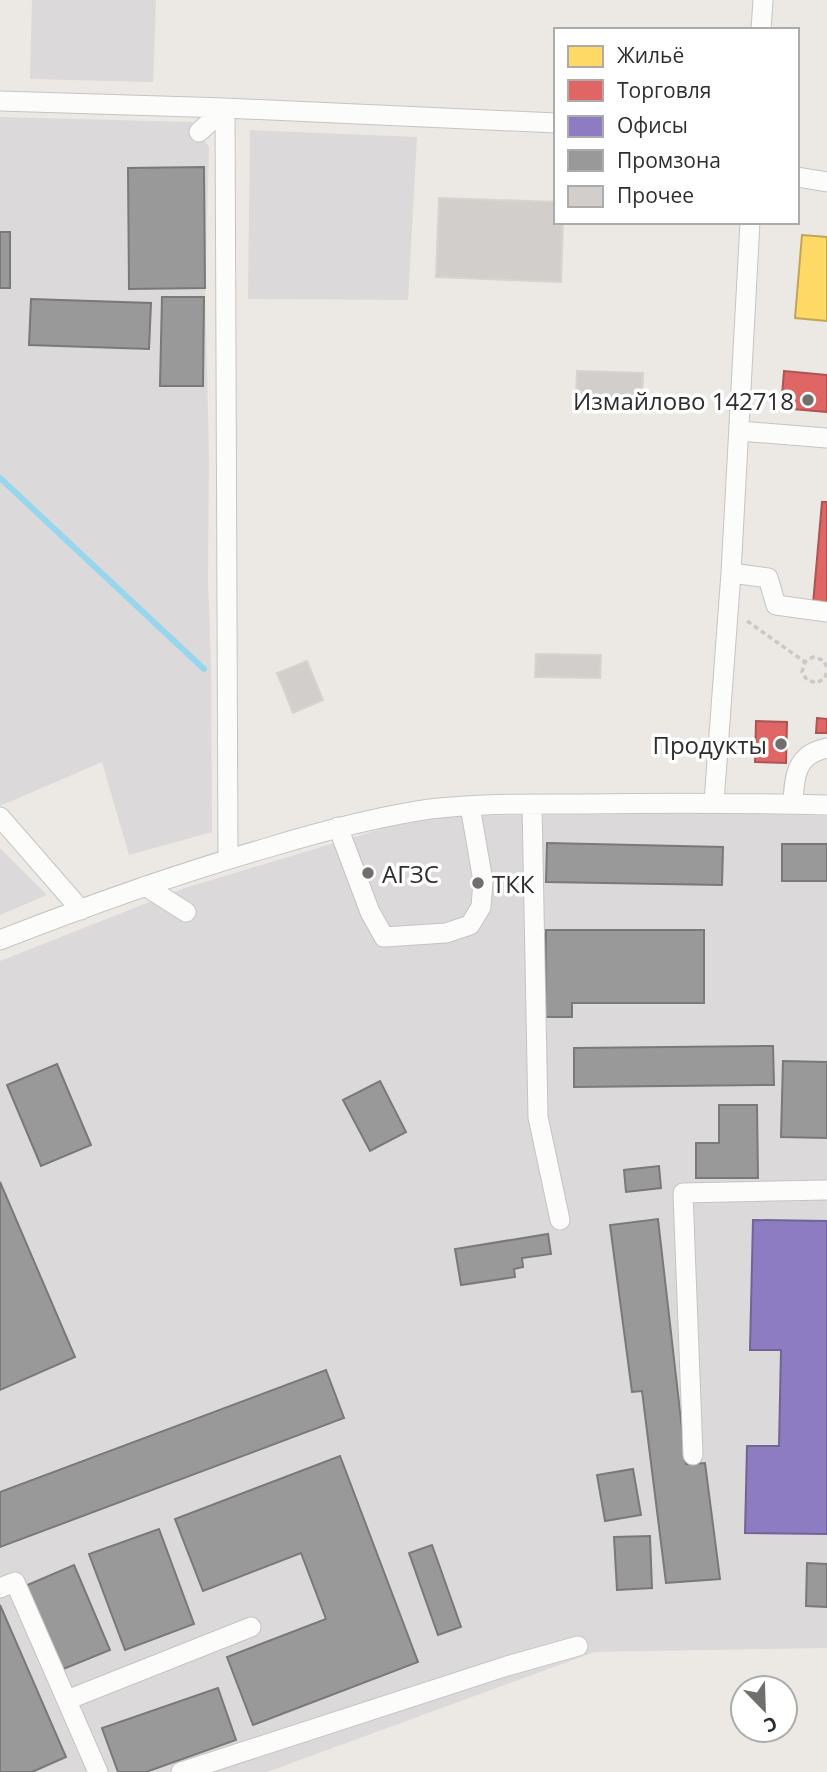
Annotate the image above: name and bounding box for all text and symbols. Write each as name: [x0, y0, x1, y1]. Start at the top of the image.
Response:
legend: [554, 28, 799, 224]
text: Жильё: [617, 41, 684, 69]
text: Торговля: [617, 76, 711, 104]
text: Офисы: [617, 111, 688, 139]
text: Промзона: [617, 146, 721, 174]
text: Прочее: [617, 181, 694, 209]
place label: Измайлово 142718: [573, 384, 794, 417]
marker: Измайлово 142718: [800, 392, 816, 408]
place label: Продукты: [652, 728, 767, 761]
marker: Продукты: [773, 736, 789, 752]
place label: АГЗС: [382, 857, 439, 890]
marker: АГЗС: [360, 865, 376, 881]
place label: ТКК: [492, 867, 535, 900]
marker: ТКК: [470, 875, 486, 891]
north arrow: [729, 1674, 799, 1744]
text: С: [760, 1710, 781, 1739]

